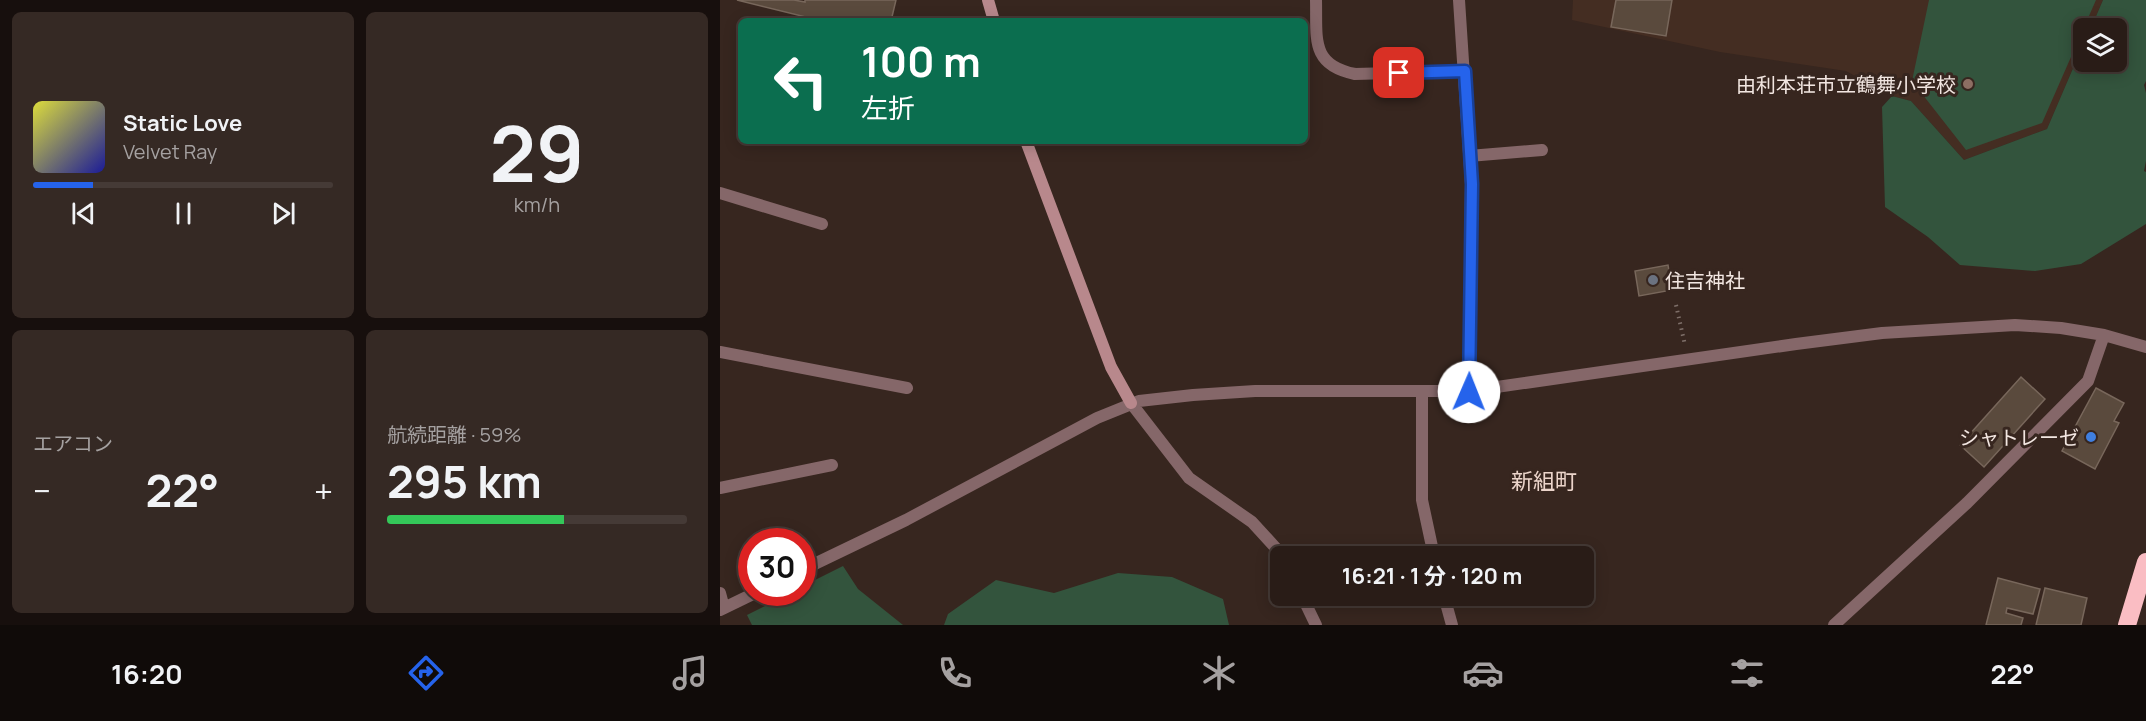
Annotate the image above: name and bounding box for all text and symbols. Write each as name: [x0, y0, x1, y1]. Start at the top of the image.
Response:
map controls: [2073, 18, 2127, 72]
button: layers: [2073, 18, 2127, 72]
text: 100 m: [861, 32, 981, 90]
icon: left: [762, 42, 840, 120]
pin: [1373, 47, 1424, 98]
icon: arrive: [1382, 56, 1415, 89]
place label: 由利本荘市立鶴舞小学校: [1736, 71, 1956, 98]
marker: 由利本荘市立鶴舞小学校: [1961, 77, 1975, 91]
text: 左折: [861, 89, 915, 126]
text: 29: [490, 99, 584, 205]
text: Static Love: [123, 108, 242, 138]
text: Velvet Ray: [123, 138, 217, 165]
text: km/h: [514, 191, 560, 218]
icon: previous: [67, 197, 100, 230]
icon: pause: [167, 197, 200, 230]
icon: next: [267, 197, 300, 230]
place label: 住吉神社: [1665, 267, 1745, 294]
marker: 住吉神社: [1646, 273, 1660, 287]
position arrow: [1437, 360, 1501, 424]
text: 航続距離 · 59%: [387, 421, 522, 448]
place label: シャトレーゼ: [1959, 424, 2079, 451]
text: エアコン: [33, 430, 113, 457]
marker: シャトレーゼ: [2084, 430, 2098, 444]
text: 295 km: [387, 450, 542, 512]
text: 22°: [145, 459, 219, 521]
district label: 新組町: [1511, 466, 1577, 496]
text: −: [33, 468, 51, 513]
text: +: [314, 468, 333, 513]
speed limit sign: 30: [738, 528, 816, 606]
text: 16:21 · 1 分 · 120 m: [1342, 561, 1522, 591]
icon: directions: [405, 652, 447, 694]
icon: music: [669, 652, 711, 694]
icon: phone: [934, 652, 976, 694]
icon: climate: [1198, 652, 1240, 694]
icon: car: [1462, 652, 1504, 694]
icon: filters: [1726, 652, 1768, 694]
text: 16:20: [111, 655, 183, 692]
text: 22°: [1990, 655, 2035, 692]

